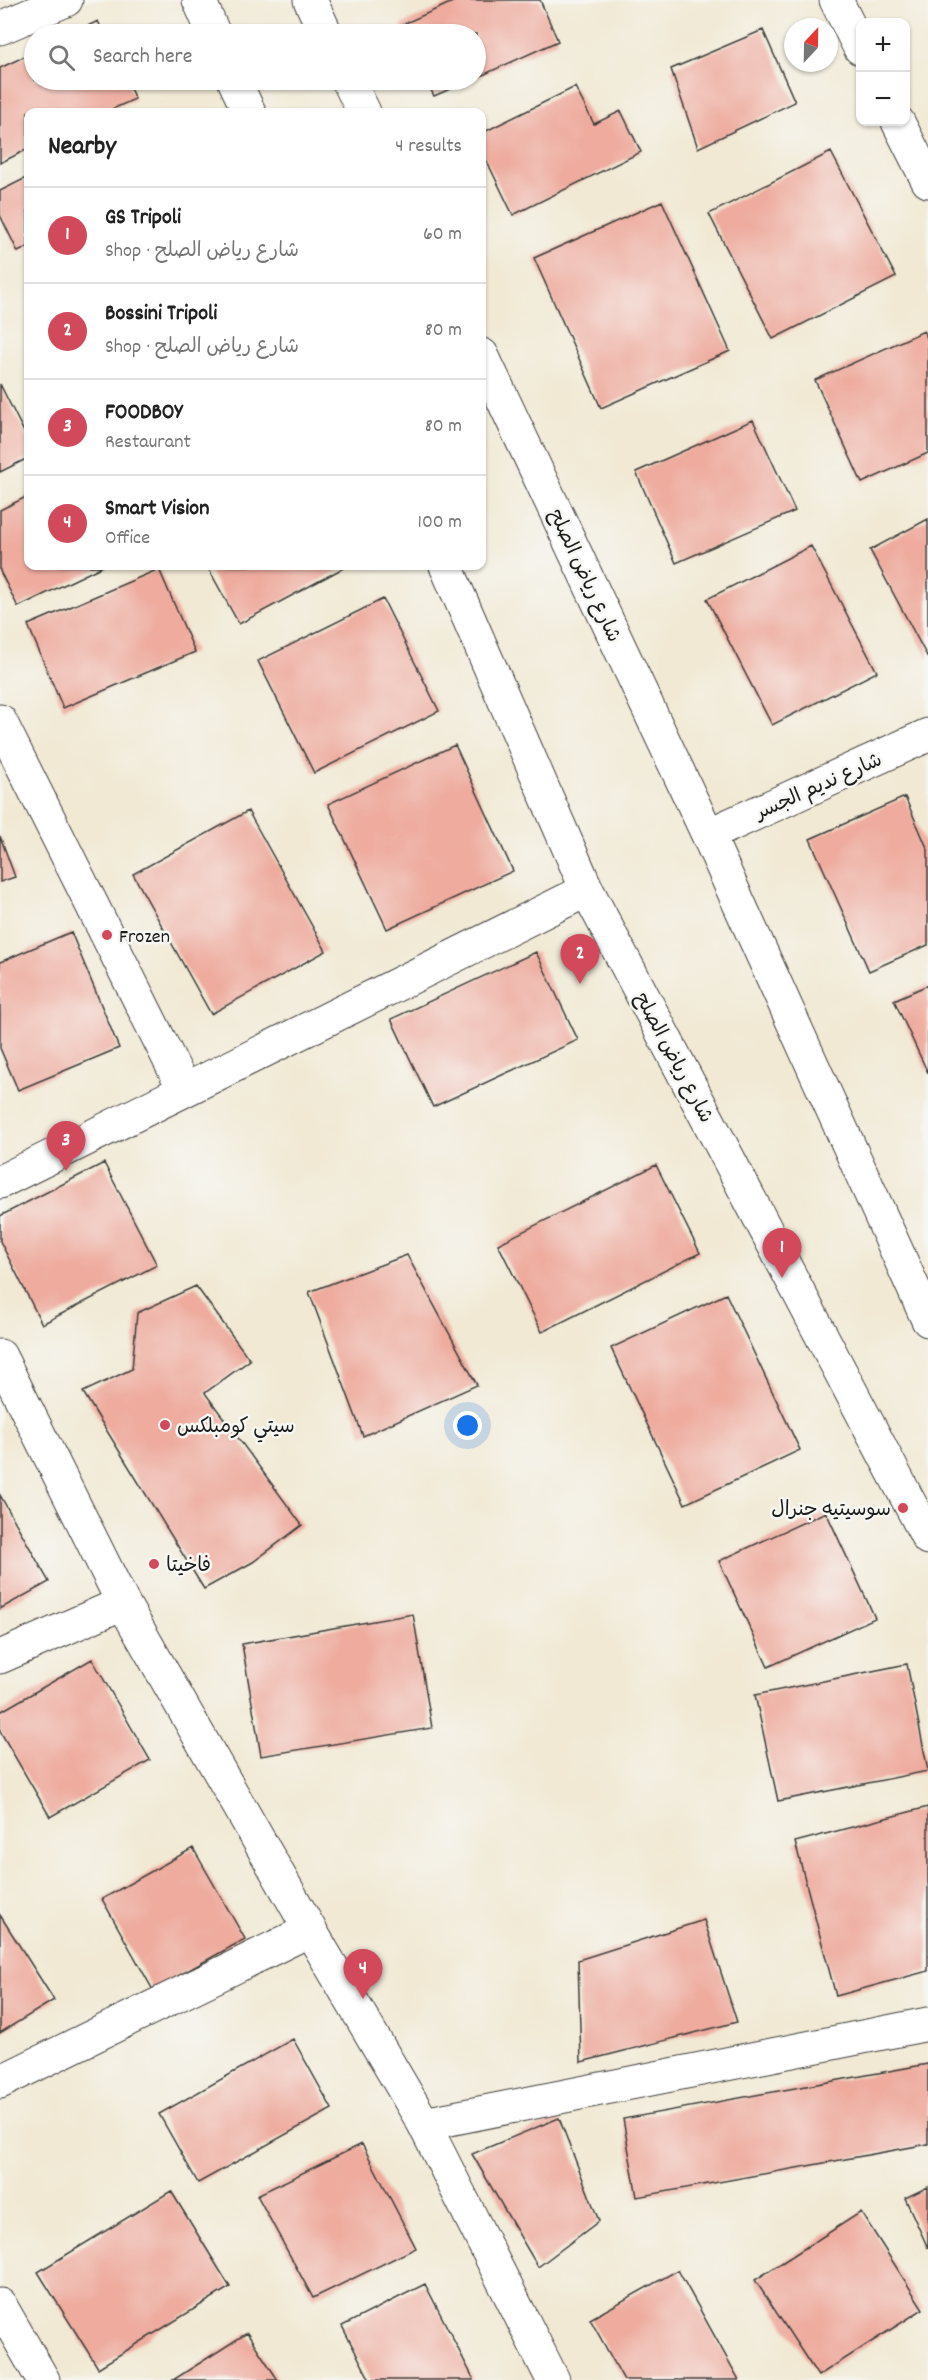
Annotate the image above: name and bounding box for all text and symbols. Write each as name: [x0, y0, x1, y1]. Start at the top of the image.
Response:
north arrow: [784, 18, 838, 72]
map controls: [856, 18, 910, 126]
button: +: [856, 18, 910, 72]
search box: [24, 24, 486, 90]
icon: search: [45, 41, 78, 74]
text: Search here: [93, 42, 192, 73]
button: −: [856, 72, 910, 126]
text: Nearby: [48, 129, 116, 166]
text: 4 results: [395, 133, 462, 161]
text: GS Tripoli: [105, 203, 181, 234]
text: 1: [65, 221, 70, 249]
text: 60 m: [423, 221, 462, 249]
text: Shop · شارع رياض الصلح: [105, 238, 299, 266]
text: Bossini Tripoli: [105, 299, 217, 330]
text: 2: [63, 317, 72, 345]
text: 80 m: [425, 317, 462, 345]
text: Shop · شارع رياض الصلح: [105, 334, 299, 362]
text: FOODBOY: [105, 398, 183, 429]
text: 3: [63, 413, 72, 441]
text: 80 m: [425, 413, 462, 441]
text: Restaurant: [105, 429, 191, 457]
text: Smart Vision: [105, 494, 209, 525]
street label: شارع رياض الصلح: [540, 505, 626, 648]
text: 4: [63, 509, 72, 537]
text: 100 m: [418, 509, 462, 537]
text: Office: [105, 525, 150, 553]
street label: شارع نديم الجسر: [749, 747, 887, 829]
place label: Frozen: [119, 924, 170, 952]
marker: Frozen: [100, 928, 114, 942]
pin: 2: [560, 934, 600, 984]
street label: شارع رياض الصلح: [626, 988, 719, 1129]
pin: 3: [46, 1122, 86, 1171]
pin: 1: [762, 1228, 802, 1278]
your location: [453, 1411, 482, 1440]
place label: سيتي كومبلكس: [177, 1414, 295, 1443]
marker: سيتي كومبلكس: [158, 1418, 172, 1432]
place label: سوسيتيه جنرال: [771, 1497, 891, 1525]
marker: سوسيتيه جنرال: [896, 1501, 910, 1515]
place label: فاخيتا: [166, 1553, 211, 1581]
marker: فاخيتا: [147, 1557, 161, 1571]
pin: 4: [344, 1950, 382, 1999]

